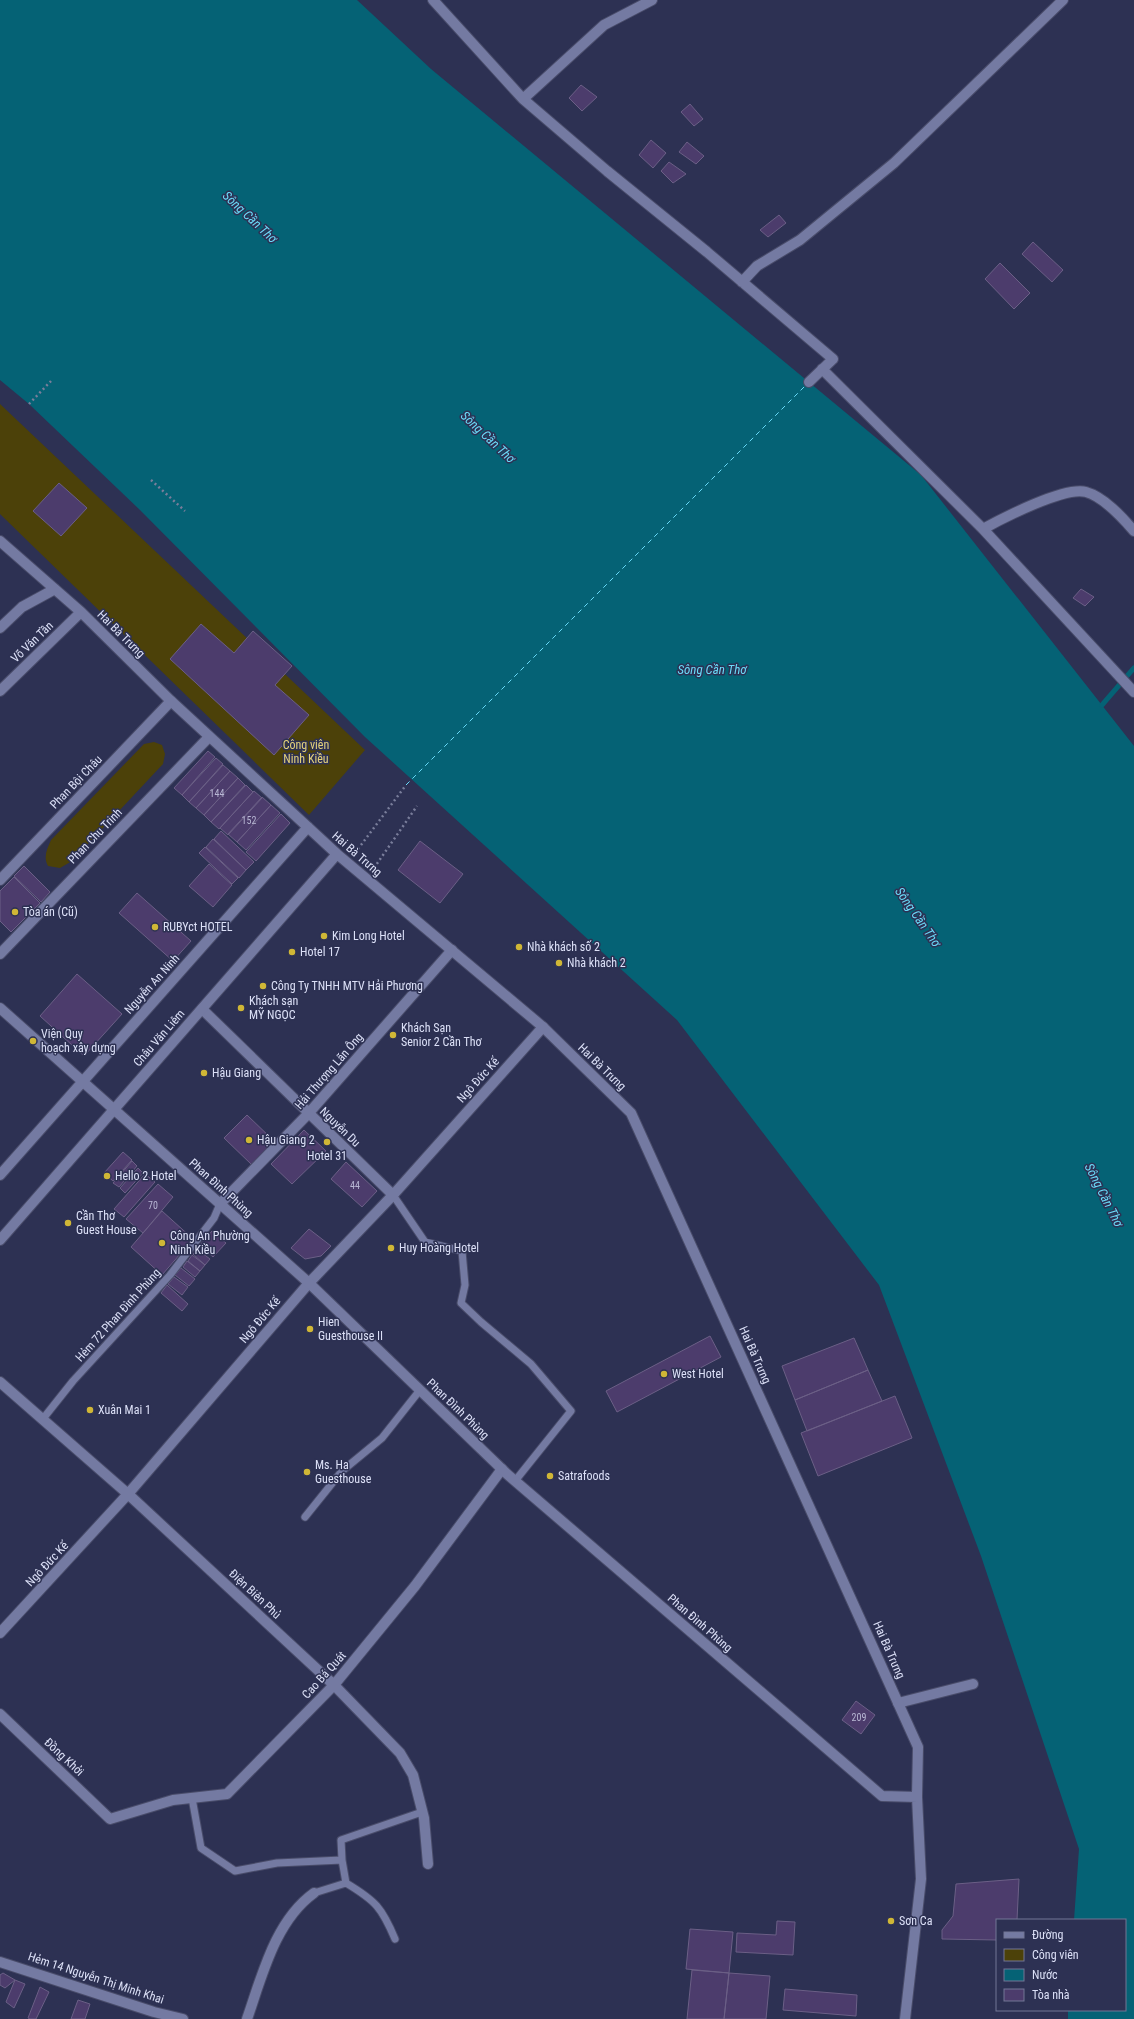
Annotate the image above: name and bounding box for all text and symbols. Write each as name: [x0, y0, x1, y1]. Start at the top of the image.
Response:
water label: Sông Cần Thơ: [220, 188, 282, 247]
water label: Sông Cần Thơ: [458, 408, 520, 467]
street label: Hai Bà Trưng: [94, 607, 148, 661]
street label: Võ Văn Tần: [8, 618, 56, 665]
water label: Sông Cần Thơ: [677, 662, 748, 677]
park label: Công viên Ninh Kiều: [283, 738, 330, 766]
street label: Phan Bội Châu: [47, 752, 105, 812]
house number: 144: [210, 788, 224, 799]
street label: Phan Chu Trinh: [65, 805, 125, 867]
house number: 152: [242, 815, 256, 826]
street label: Hai Bà Trưng: [329, 829, 385, 879]
water label: Sông Cần Thơ: [892, 884, 945, 951]
place label: Tòa án (Cũ): [23, 905, 78, 919]
marker: Tòa án (Cũ): [10, 907, 20, 917]
place label: RUBYct HOTEL: [163, 920, 233, 934]
marker: RUBYct HOTEL: [150, 922, 160, 932]
place label: Kim Long Hotel: [332, 929, 405, 943]
marker: Kim Long Hotel: [319, 931, 329, 941]
place label: Nhà khách số 2: [527, 940, 600, 954]
marker: Nhà khách số 2: [514, 942, 524, 952]
place label: Hotel 17: [300, 945, 340, 959]
marker: Hotel 17: [287, 947, 297, 957]
street label: Nguyễn An Ninh: [122, 951, 183, 1017]
place label: Nhà khách 2: [567, 956, 626, 970]
marker: Nhà khách 2: [554, 958, 564, 968]
place label: Công Ty TNHH MTV Hải Phương: [271, 979, 423, 993]
marker: Công Ty TNHH MTV Hải Phương: [258, 981, 268, 991]
place label: Khách sạn MỸ NGỌC: [249, 994, 298, 1022]
marker: Khách sạn MỸ NGỌC: [236, 1003, 246, 1013]
street label: Châu Văn Liêm: [130, 1007, 188, 1069]
place label: Khách Sạn Senior 2 Cần Thơ: [401, 1021, 482, 1049]
place label: Viện Quy hoạch xây dựng: [41, 1027, 116, 1055]
street label: Hải Thượng Lãn Ông: [291, 1029, 366, 1112]
marker: Khách Sạn Senior 2 Cần Thơ: [388, 1030, 398, 1040]
marker: Viện Quy hoạch xây dựng: [28, 1036, 38, 1046]
street label: Hai Bà Trưng: [575, 1041, 629, 1093]
street label: Ngô Đức Kế: [454, 1053, 503, 1106]
place label: Hậu Giang: [212, 1066, 261, 1080]
marker: Hậu Giang: [199, 1068, 209, 1078]
street label: Nguyễn Du: [317, 1104, 363, 1150]
place label: Hậu Giang 2: [257, 1133, 315, 1147]
marker: Hậu Giang 2: [244, 1135, 254, 1145]
marker: Hotel 31: [322, 1137, 332, 1147]
place label: Hotel 31: [307, 1149, 347, 1163]
street label: Phan Đình Phùng: [186, 1156, 256, 1220]
water label: Sông Cần Thơ: [1082, 1161, 1127, 1231]
place label: Hello 2 Hotel: [115, 1169, 176, 1183]
marker: Hello 2 Hotel: [102, 1171, 112, 1181]
house number: 44: [350, 1180, 360, 1191]
house number: 70: [148, 1200, 158, 1211]
place label: Cần Thơ Guest House: [76, 1209, 137, 1237]
marker: Cần Thơ Guest House: [63, 1218, 73, 1228]
place label: Công An Phường Ninh Kiều: [170, 1229, 250, 1257]
marker: Công An Phường Ninh Kiều: [157, 1238, 167, 1248]
place label: Huy Hoàng Hotel: [399, 1241, 479, 1255]
marker: Huy Hoàng Hotel: [386, 1243, 396, 1253]
street label: Hẻm 72 Phan Đình Phùng: [73, 1266, 164, 1364]
street label: Ngô Đức Kế: [237, 1293, 284, 1346]
place label: Hien Guesthouse II: [318, 1315, 383, 1343]
marker: Hien Guesthouse II: [305, 1324, 315, 1334]
street label: Hai Bà Trưng: [736, 1324, 774, 1386]
place label: West Hotel: [672, 1367, 724, 1381]
marker: West Hotel: [659, 1369, 669, 1379]
street label: Phan Đình Phùng: [424, 1376, 492, 1442]
place label: Xuân Mai 1: [98, 1403, 151, 1417]
marker: Xuân Mai 1: [85, 1405, 95, 1415]
place label: Ms. Ha Guesthouse: [315, 1458, 372, 1486]
marker: Ms. Ha Guesthouse: [302, 1467, 312, 1477]
place label: Satrafoods: [558, 1469, 610, 1483]
marker: Satrafoods: [545, 1471, 555, 1481]
street label: Ngô Đức Kế: [23, 1538, 72, 1589]
street label: Điện Biên Phủ: [226, 1566, 284, 1622]
street label: Phan Đình Phùng: [665, 1591, 735, 1655]
street label: Hai Bà Trưng: [870, 1619, 908, 1681]
street label: Cao Bá Quát: [299, 1648, 349, 1701]
house number: 209: [852, 1712, 866, 1723]
street label: Đồng Khởi: [41, 1735, 87, 1779]
place label: Sơn Ca: [899, 1914, 933, 1928]
marker: Sơn Ca: [886, 1916, 896, 1926]
legend: [996, 1919, 1126, 2011]
text: Đường: [1032, 1928, 1063, 1942]
text: Công viên: [1032, 1948, 1079, 1962]
street label: Hẻm 14 Nguyễn Thị Minh Khai: [26, 1949, 166, 2007]
text: Nước: [1032, 1968, 1058, 1982]
text: Tòa nhà: [1032, 1988, 1070, 2002]

